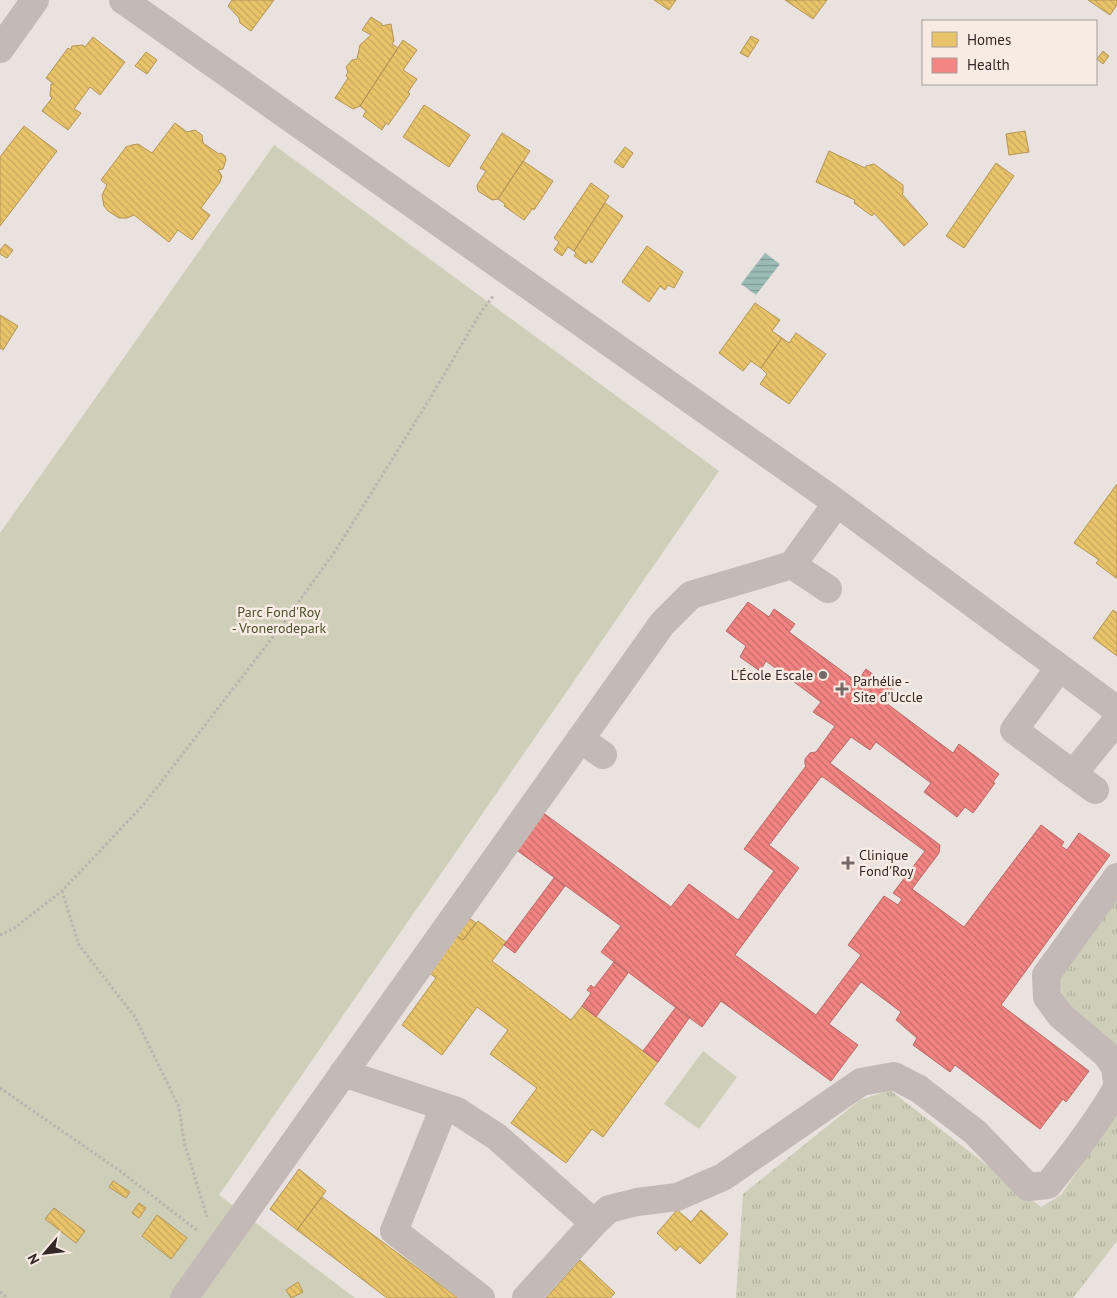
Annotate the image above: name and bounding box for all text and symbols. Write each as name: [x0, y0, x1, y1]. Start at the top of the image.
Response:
legend: [922, 20, 1097, 85]
text: Homes: [967, 30, 1011, 49]
text: Health: [967, 55, 1010, 74]
park label: Parc Fond'Roy - Vronerodepark: [232, 603, 326, 637]
place label: L'École Escale: [731, 666, 813, 684]
marker: L'École Escale: [817, 669, 829, 681]
place label: Parhélie - Site d'Uccle: [853, 672, 923, 706]
marker: Parhélie - Site d'Uccle: [835, 682, 849, 696]
place label: Clinique Fond'Roy: [859, 846, 914, 880]
marker: Clinique Fond'Roy: [841, 856, 855, 870]
north arrow: [20, 1228, 70, 1278]
text: N: [23, 1251, 44, 1267]

